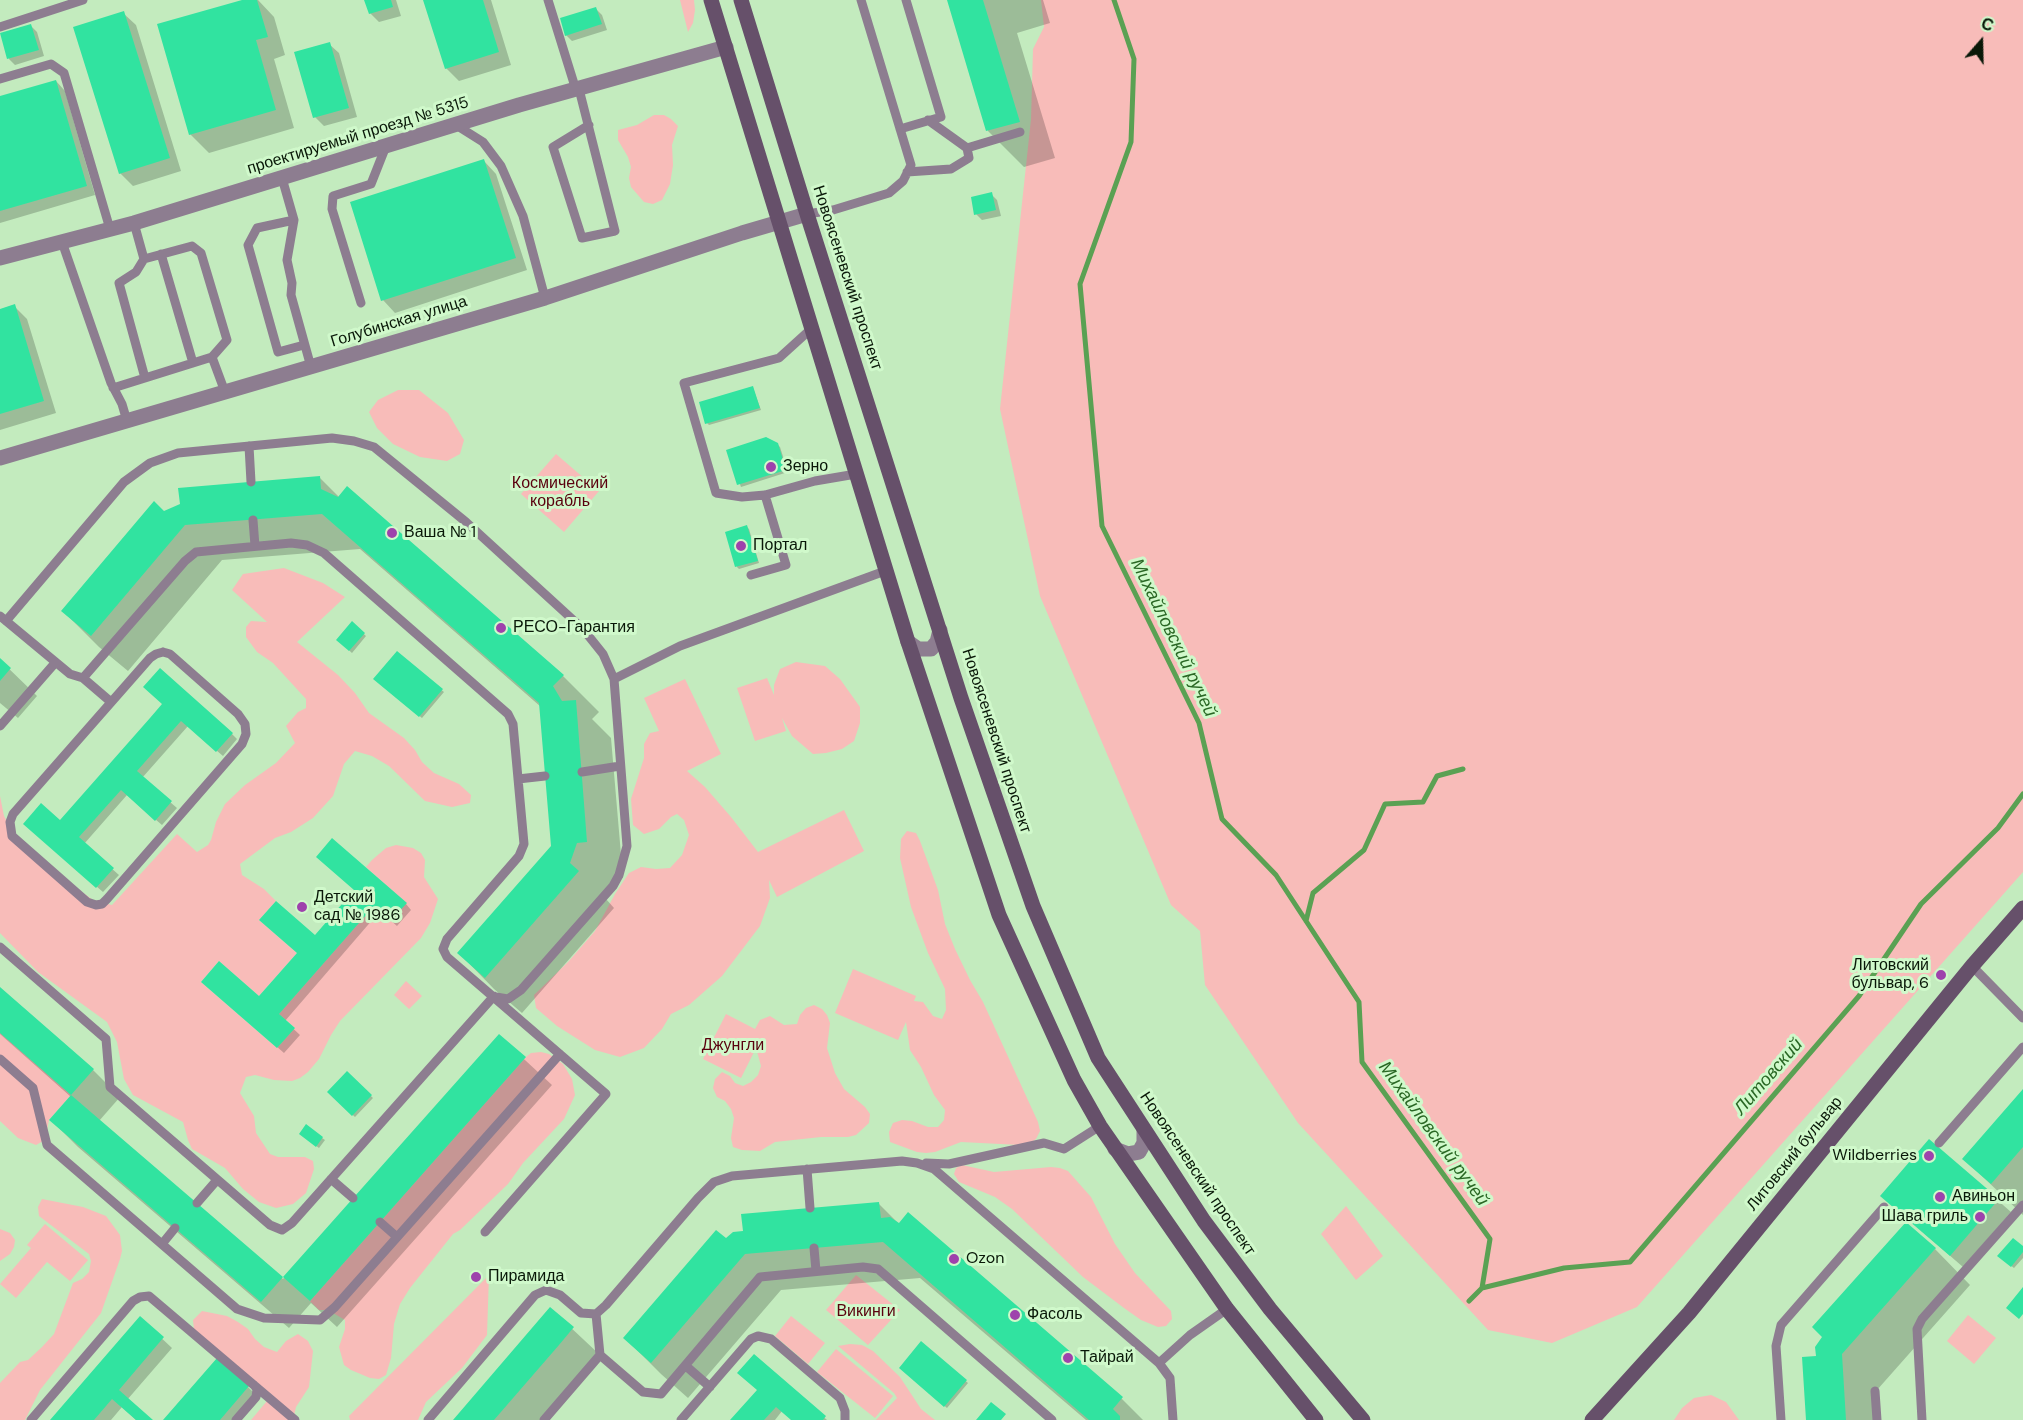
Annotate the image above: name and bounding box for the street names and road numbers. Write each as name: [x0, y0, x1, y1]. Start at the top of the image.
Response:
street label: проектируемый проезд № 5315: [245, 93, 471, 179]
street label: Новоясеневский проспект: [808, 183, 886, 373]
street label: Голубинская улица: [328, 292, 470, 352]
street label: Новоясеневский проспект: [957, 646, 1035, 836]
street label: Новоясеневский проспект: [1135, 1089, 1259, 1259]
street label: Литовский бульвар: [1743, 1093, 1847, 1215]

